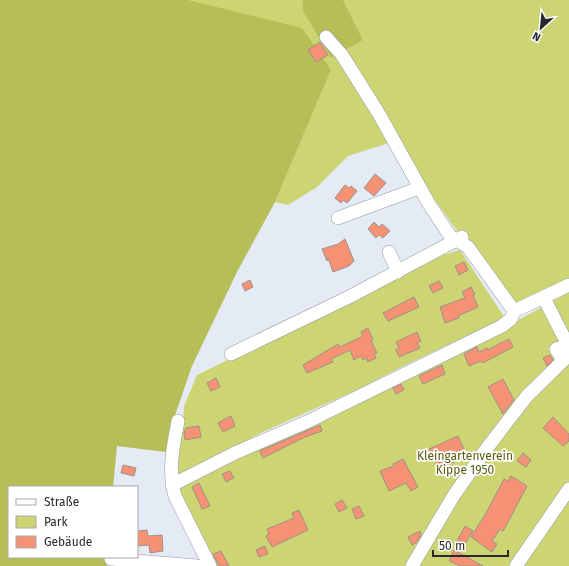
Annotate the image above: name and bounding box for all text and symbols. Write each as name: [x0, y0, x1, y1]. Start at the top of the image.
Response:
north arrow: [521, 8, 561, 48]
text: N: [530, 29, 543, 44]
park label: Kleingartenverein Kippe 1950: [417, 449, 513, 477]
legend: [8, 486, 138, 558]
text: Straße: [44, 495, 79, 509]
text: Park: [44, 515, 68, 529]
scale bar: [433, 532, 508, 558]
text: Gebäude: [44, 535, 92, 549]
text: 50 m: [439, 539, 465, 553]

